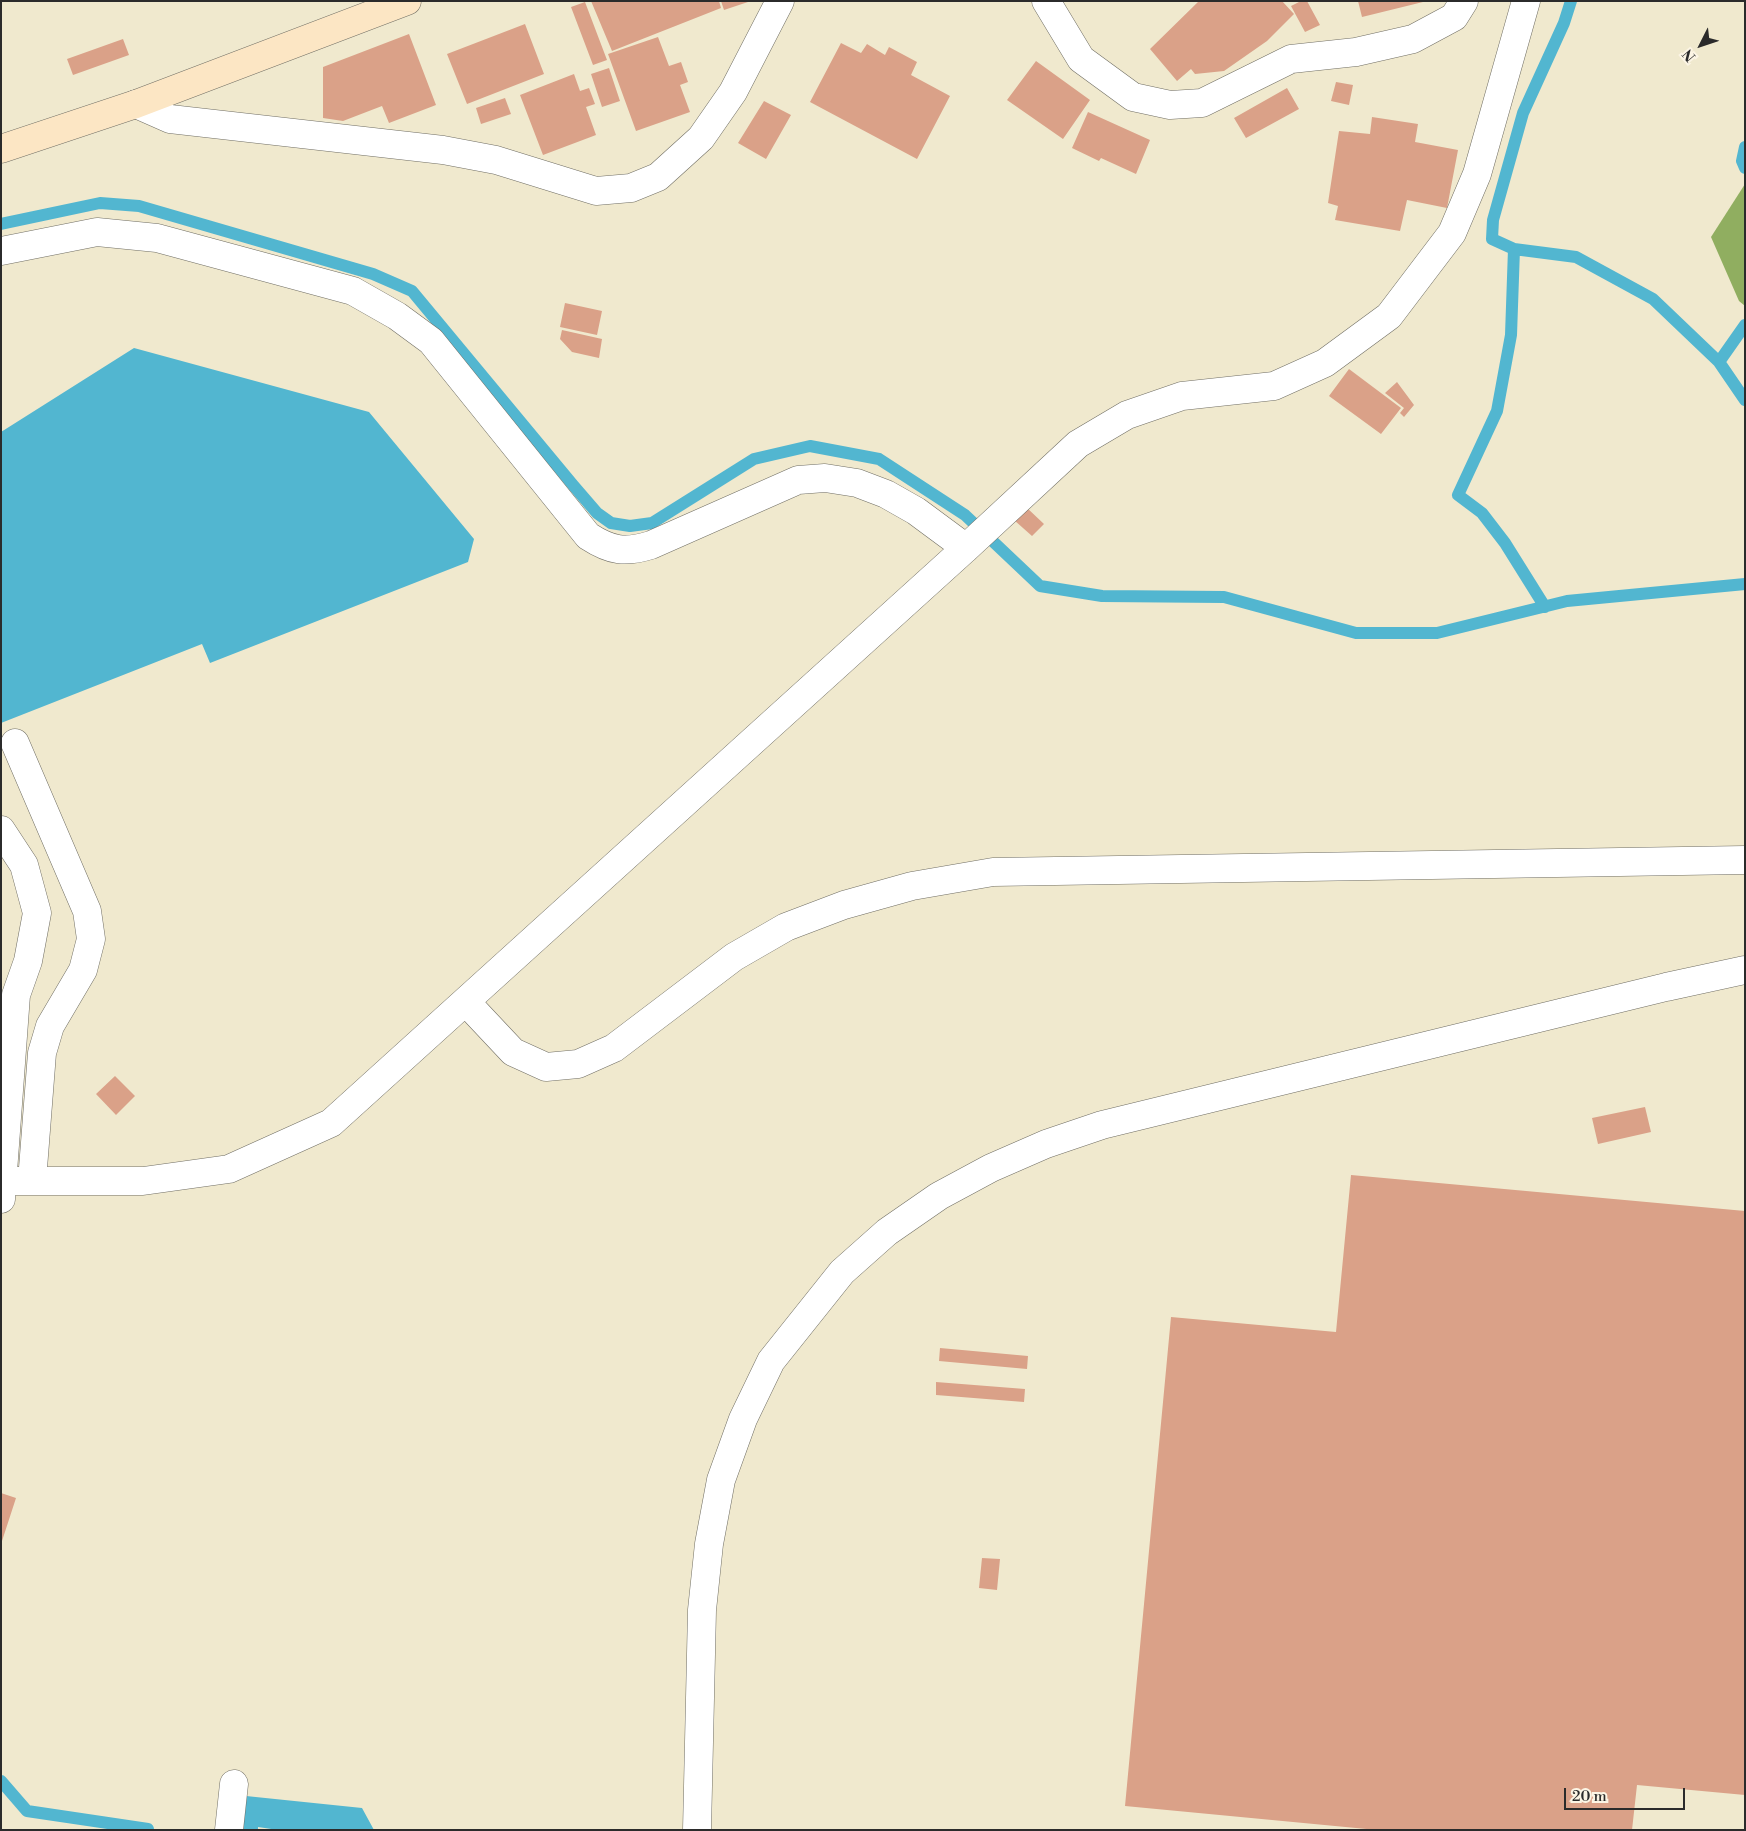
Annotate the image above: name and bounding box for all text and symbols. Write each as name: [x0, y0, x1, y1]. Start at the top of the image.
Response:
north arrow: [1676, 20, 1726, 70]
text: N: [1679, 45, 1700, 65]
scale bar: [1566, 1778, 1687, 1810]
text: 20 m: [1572, 1787, 1607, 1806]

